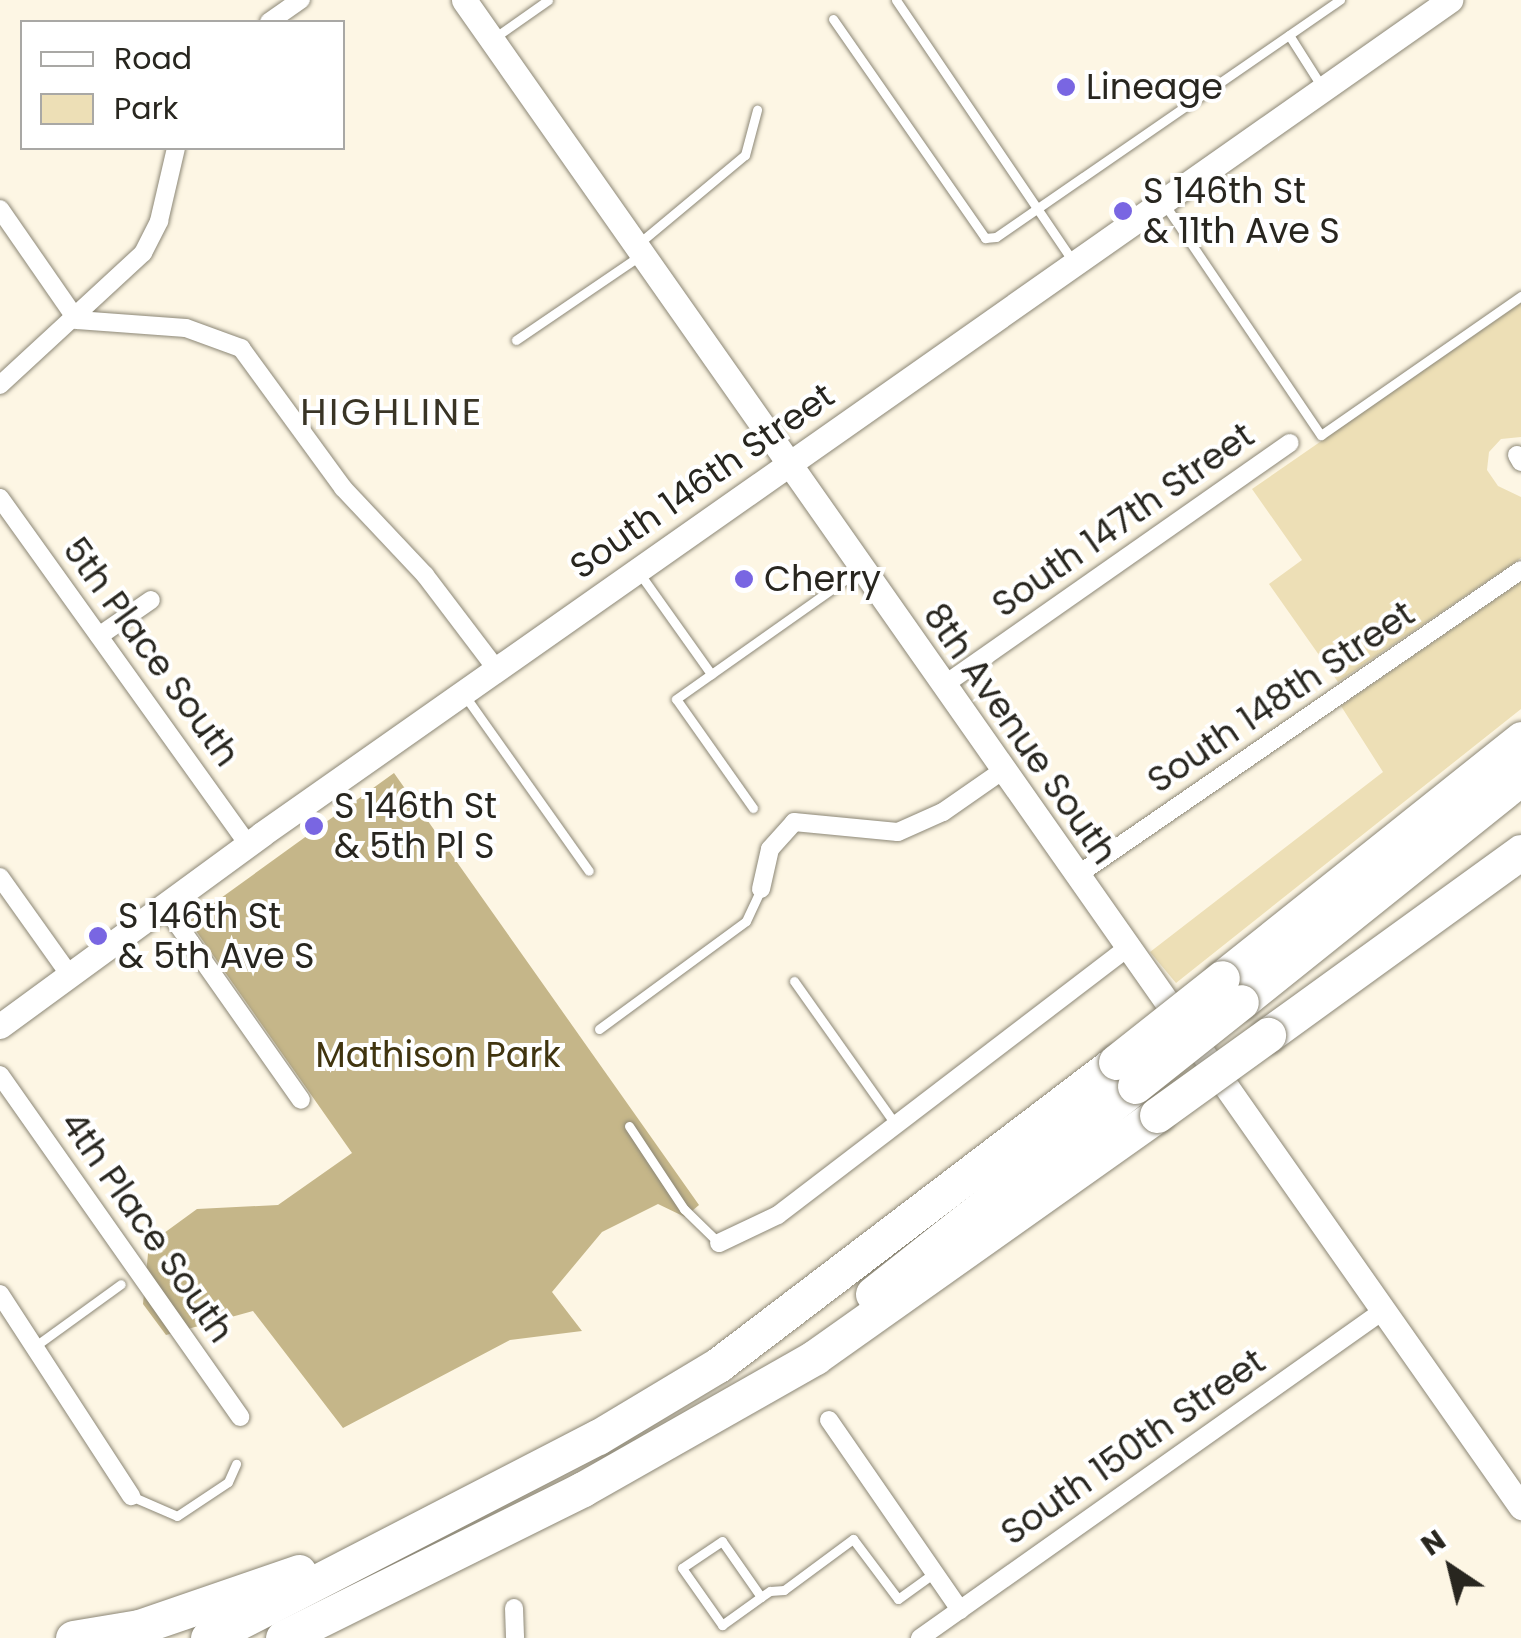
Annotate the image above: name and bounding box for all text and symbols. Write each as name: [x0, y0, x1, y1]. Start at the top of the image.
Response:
legend: [20, 20, 345, 150]
text: Road: [114, 37, 192, 80]
place label: Lineage: [1086, 66, 1223, 108]
marker: Lineage: [1055, 76, 1077, 98]
text: Park: [114, 87, 178, 130]
place label: S 146th St & 11th Ave S: [1143, 170, 1340, 252]
marker: S 146th St & 11th Ave S: [1112, 200, 1134, 222]
street label: South 146th Street: [562, 374, 842, 588]
district label: HIGHLINE: [300, 389, 484, 435]
street label: South 147th Street: [984, 414, 1262, 626]
street label: 5th Place South: [54, 530, 248, 774]
place label: Cherry: [764, 558, 881, 600]
marker: Cherry: [733, 568, 755, 590]
street label: South 148th Street: [1140, 592, 1422, 802]
street label: 8th Avenue South: [915, 596, 1125, 872]
place label: S 146th St & 5th Pl S: [334, 785, 497, 867]
marker: S 146th St & 5th Pl S: [303, 815, 325, 837]
place label: S 146th St & 5th Ave S: [118, 895, 314, 977]
marker: S 146th St & 5th Ave S: [87, 925, 109, 947]
park label: Mathison Park: [316, 1034, 560, 1076]
street label: 4th Place South: [52, 1104, 242, 1350]
street label: South 150th Street: [993, 1340, 1273, 1554]
north arrow: [1401, 1518, 1501, 1618]
text: N: [1414, 1521, 1453, 1565]

